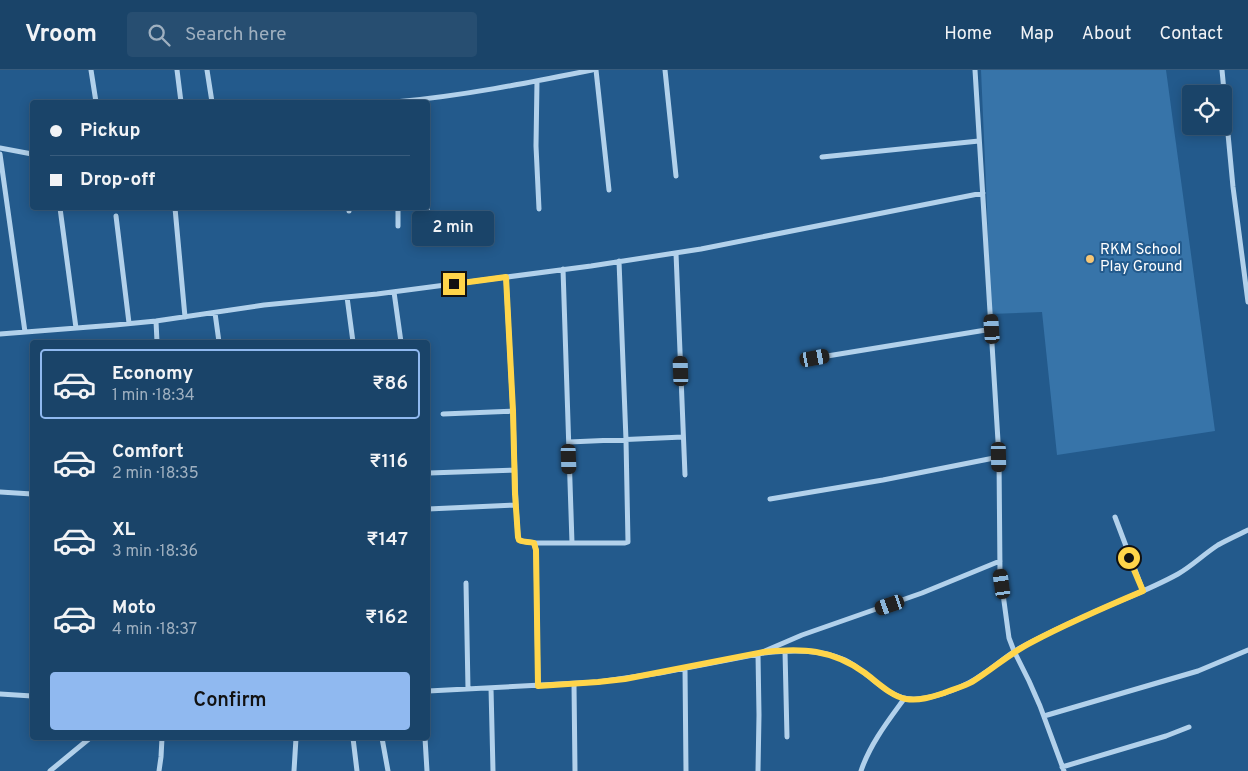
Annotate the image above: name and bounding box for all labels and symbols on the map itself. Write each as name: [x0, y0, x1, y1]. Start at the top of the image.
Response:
callout: 2 min: [413, 212, 495, 246]
place label: RKM School Play Ground: [1100, 241, 1183, 277]
marker: RKM School Play Ground: [1084, 253, 1096, 265]
route end: [443, 273, 465, 295]
car: [983, 314, 1000, 344]
car: [798, 348, 831, 368]
car: [672, 356, 689, 386]
car: [991, 442, 1006, 472]
car: [560, 444, 577, 474]
route start: [1118, 547, 1140, 569]
car: [992, 568, 1011, 600]
car: [873, 593, 906, 617]

